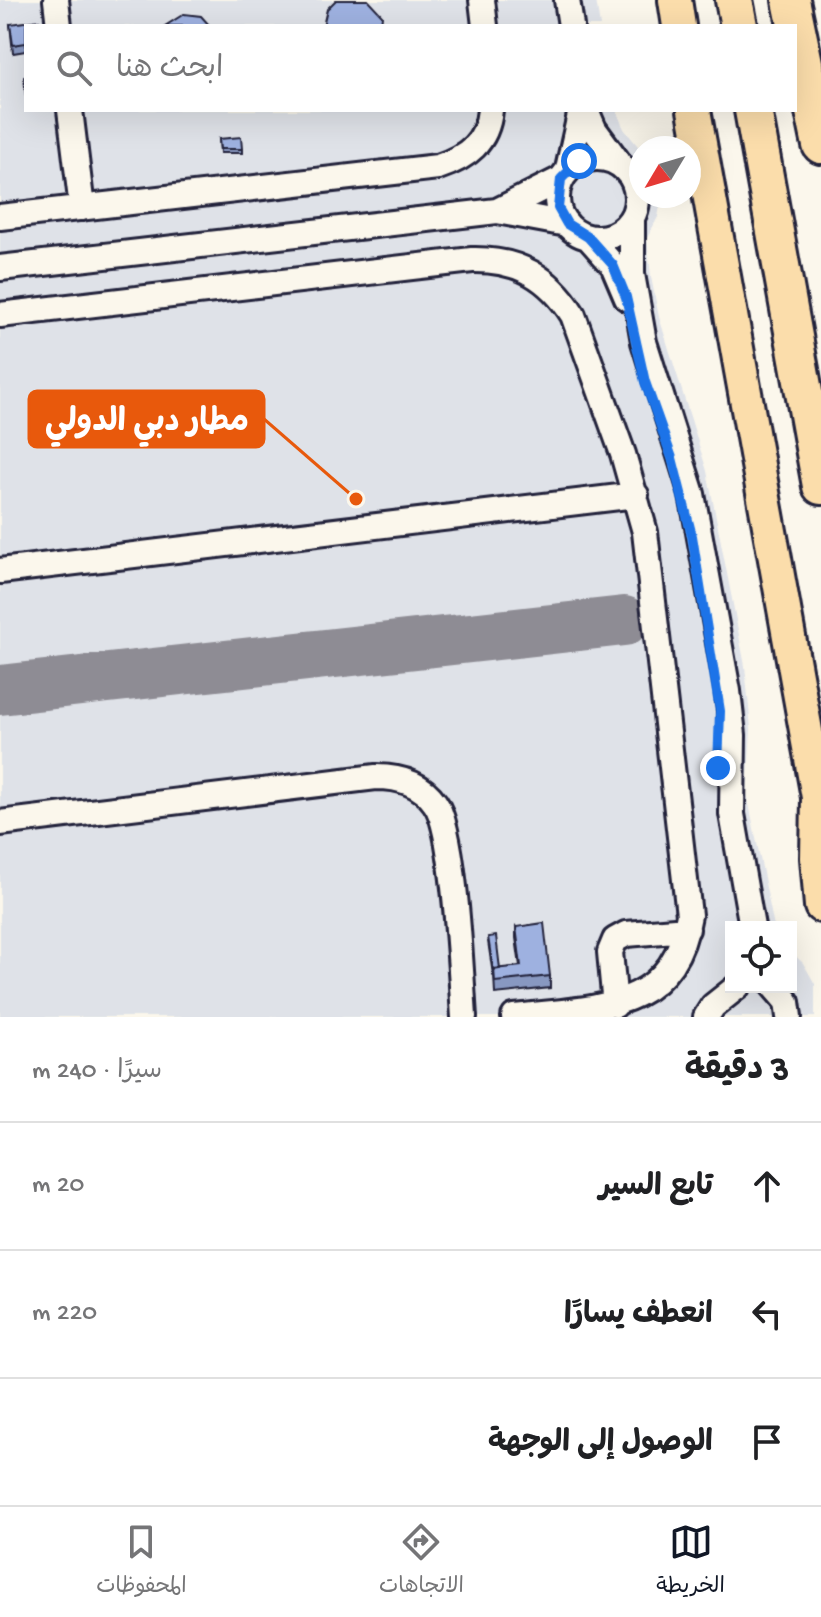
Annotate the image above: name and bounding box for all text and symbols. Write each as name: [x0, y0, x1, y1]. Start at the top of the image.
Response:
search box: [24, 24, 797, 112]
icon: search: [52, 46, 96, 90]
text: ابحث هنا: [116, 53, 223, 88]
north arrow: [629, 136, 701, 208]
route start: [561, 143, 597, 179]
callout: مطار دبي الدولي: [29, 391, 264, 447]
text: مطار دبي الدولي: [45, 405, 249, 448]
route end: [700, 750, 736, 786]
map controls: [725, 921, 797, 993]
button: locate: [725, 921, 797, 993]
text: 3 دقيقة: [685, 1052, 789, 1092]
text: سيرًا · 240 m: [32, 1057, 162, 1088]
icon: ahead: [745, 1164, 789, 1208]
text: 20 m: [32, 1171, 84, 1202]
text: تابع السير: [599, 1171, 713, 1206]
icon: left: [745, 1292, 789, 1336]
text: 220 m: [32, 1299, 97, 1330]
text: انعطف يسارًا: [564, 1299, 713, 1334]
icon: arrive: [745, 1420, 789, 1464]
text: الوصول إلى الوجهة: [488, 1427, 713, 1462]
tab: المحفوظات: [96, 1520, 187, 1604]
tab: الاتجاهات: [379, 1520, 464, 1604]
tab: الخريطة: [656, 1520, 725, 1604]

